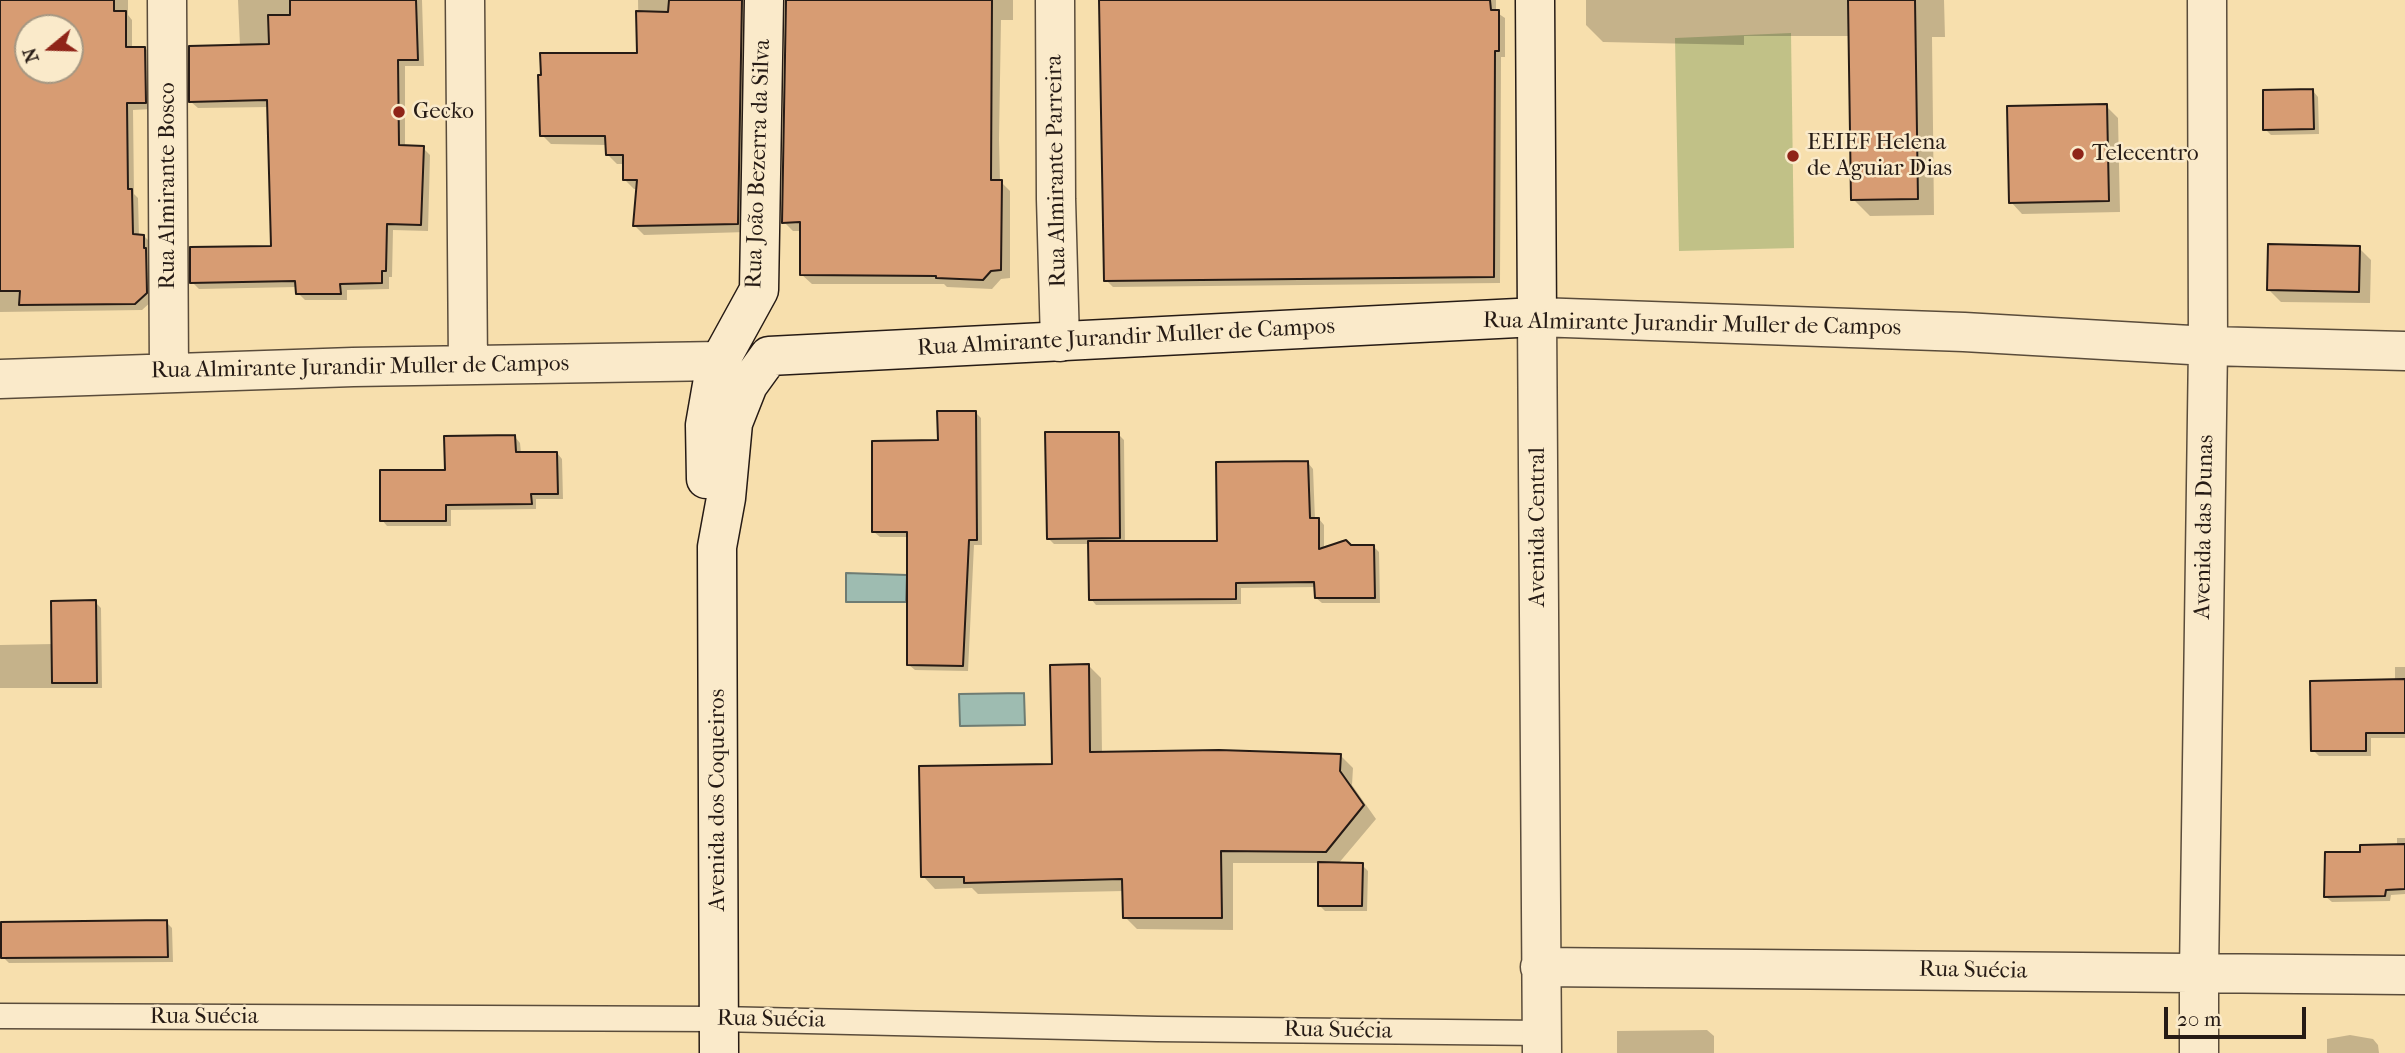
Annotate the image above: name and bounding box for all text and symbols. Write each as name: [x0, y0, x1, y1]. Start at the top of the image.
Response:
north arrow: [14, 14, 84, 84]
street label: Rua João Bezerra da Silva: [741, 39, 777, 289]
text: N: [18, 45, 44, 66]
street label: Rua Almirante Parreira: [1041, 55, 1073, 287]
street label: Rua Almirante Bosco: [154, 82, 182, 290]
place label: Gecko: [413, 98, 474, 126]
marker: Gecko: [391, 104, 407, 120]
place label: EEIEF Helena de Aguiar Dias: [1807, 129, 1952, 183]
place label: Telecentro: [2092, 140, 2199, 168]
marker: Telecentro: [2070, 146, 2086, 162]
marker: EEIEF Helena de Aguiar Dias: [1785, 148, 1801, 164]
street label: Rua Almirante Jurandir Muller de Campos: [1483, 308, 1901, 342]
street label: Rua Almirante Jurandir Muller de Campos: [916, 313, 1336, 363]
street label: Rua Almirante Jurandir Muller de Campos: [151, 351, 569, 385]
street label: Avenida das Dunas: [2190, 434, 2220, 620]
street label: Avenida Central: [1524, 447, 1552, 607]
street label: Avenida dos Coqueiros: [704, 689, 732, 911]
street label: Rua Suécia: [1918, 956, 2028, 986]
scale bar: [2167, 993, 2309, 1038]
street label: Rua Suécia: [150, 1003, 258, 1031]
street label: Rua Suécia: [716, 1005, 826, 1035]
text: 20 m: [2177, 1007, 2221, 1031]
street label: Rua Suécia: [1283, 1016, 1393, 1046]

